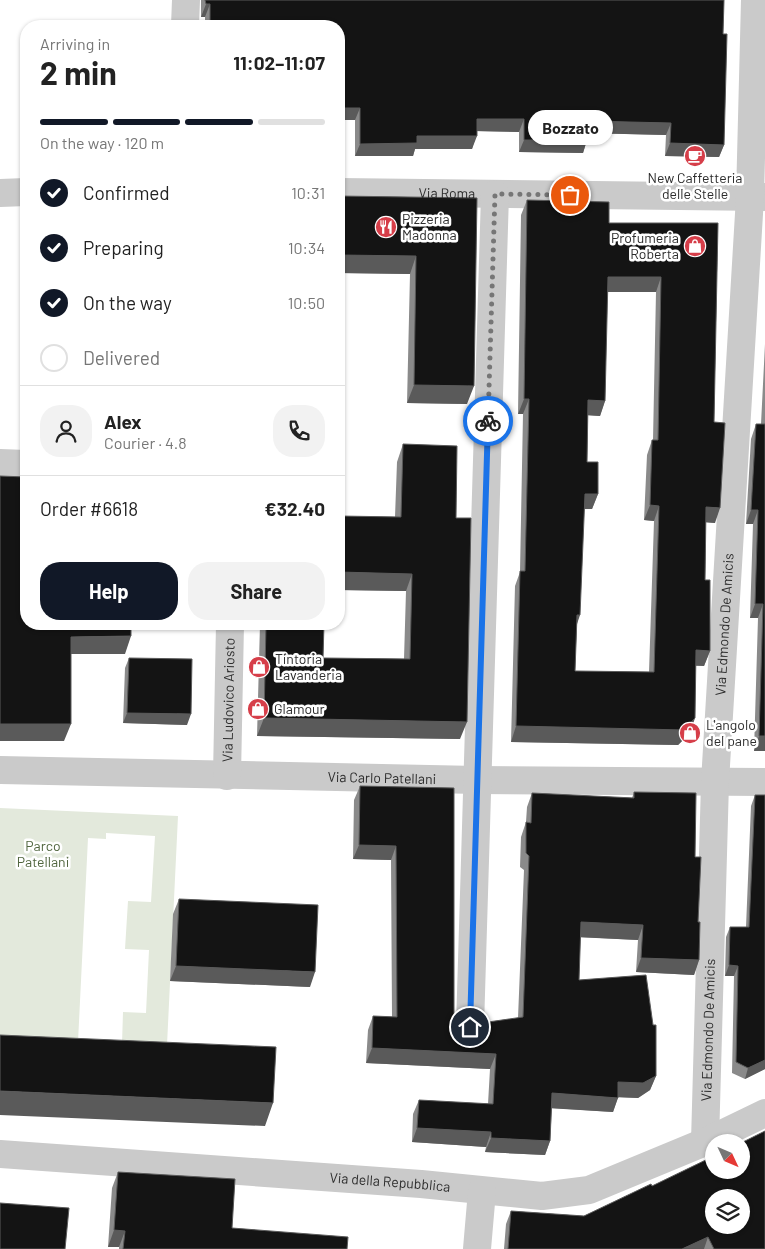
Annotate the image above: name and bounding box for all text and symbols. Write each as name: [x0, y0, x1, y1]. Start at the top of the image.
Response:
text: Arriving in: [40, 34, 110, 53]
text: 11:02–11:07: [233, 51, 325, 74]
text: 2 min: [40, 53, 117, 91]
callout: Bozzato: [528, 110, 612, 145]
text: Bozzato: [542, 118, 599, 137]
text: On the way · 120 m: [40, 133, 164, 152]
cafe icon: New Caffetteria delle Stelle: [683, 144, 707, 168]
place label: New Caffetteria delle Stelle: [647, 169, 743, 202]
pin: [549, 174, 591, 216]
icon: check: [40, 179, 68, 207]
text: Confirmed: [83, 181, 170, 204]
icon: bag: [556, 181, 584, 209]
text: 10:31: [291, 183, 325, 202]
street label: Via Roma: [419, 184, 475, 202]
place label: Pizzeria Madonna: [402, 210, 457, 243]
restaurant icon: Pizzeria Madonna: [374, 215, 398, 239]
place label: Profumeria Roberta: [611, 229, 679, 262]
icon: check: [40, 234, 68, 262]
shop icon: Profumeria Roberta: [683, 234, 707, 258]
text: Preparing: [83, 236, 164, 259]
text: 10:34: [288, 238, 325, 257]
icon: check: [40, 289, 68, 317]
text: On the way: [83, 291, 172, 314]
text: 10:50: [288, 293, 325, 312]
text: Delivered: [83, 346, 160, 369]
courier: [463, 396, 513, 446]
button: person: [40, 405, 92, 457]
button: phone: [273, 405, 325, 457]
icon: bike: [474, 407, 502, 435]
text: Alex: [104, 410, 142, 433]
text: Courier · 4.8: [104, 433, 187, 452]
text: Order #6618: [40, 497, 138, 520]
text: €32.40: [265, 497, 325, 520]
street label: Via Edmondo De Amicis: [711, 552, 737, 696]
button: Help: [40, 562, 178, 620]
button: Share: [188, 562, 325, 620]
street label: Via Ludovico Ariosto: [218, 638, 238, 762]
place label: Tintoria Lavanderia: [275, 650, 342, 683]
shop icon: Tintoria Lavanderia: [247, 655, 271, 679]
shop icon: Glamour: [246, 697, 270, 721]
place label: Glamour: [274, 700, 325, 717]
place label: L'angolo del pane: [706, 716, 757, 749]
shop icon: L'angolo del pane: [678, 721, 702, 745]
street label: Via Carlo Patellani: [327, 768, 436, 787]
park label: Parco Patellani: [17, 837, 69, 870]
street label: Via Edmondo De Amicis: [697, 958, 718, 1102]
pin: [449, 1006, 491, 1048]
icon: home: [456, 1013, 484, 1041]
north arrow: [705, 1134, 750, 1179]
map controls: [705, 1134, 750, 1234]
street label: Via della Repubblica: [329, 1169, 451, 1195]
button: layers: [705, 1189, 750, 1234]

